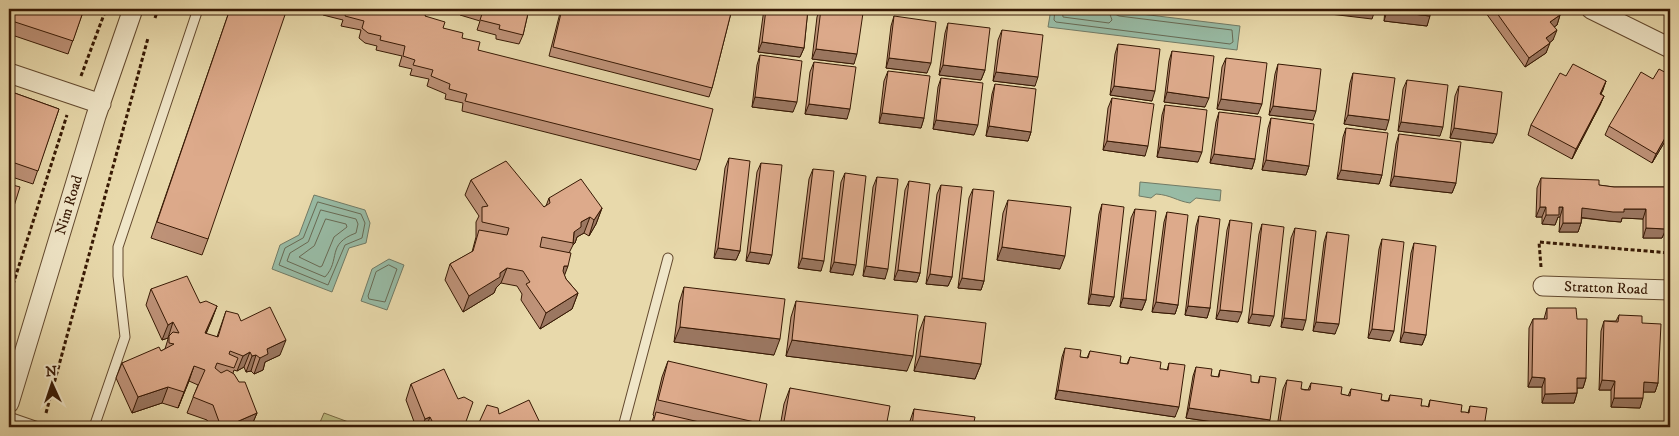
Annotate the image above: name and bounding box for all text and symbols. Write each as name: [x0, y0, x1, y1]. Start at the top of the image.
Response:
street label: Nim Road: [51, 172, 87, 237]
street label: Stratton Road: [1564, 277, 1649, 299]
north arrow: [28, 358, 78, 408]
text: N: [45, 363, 58, 381]

